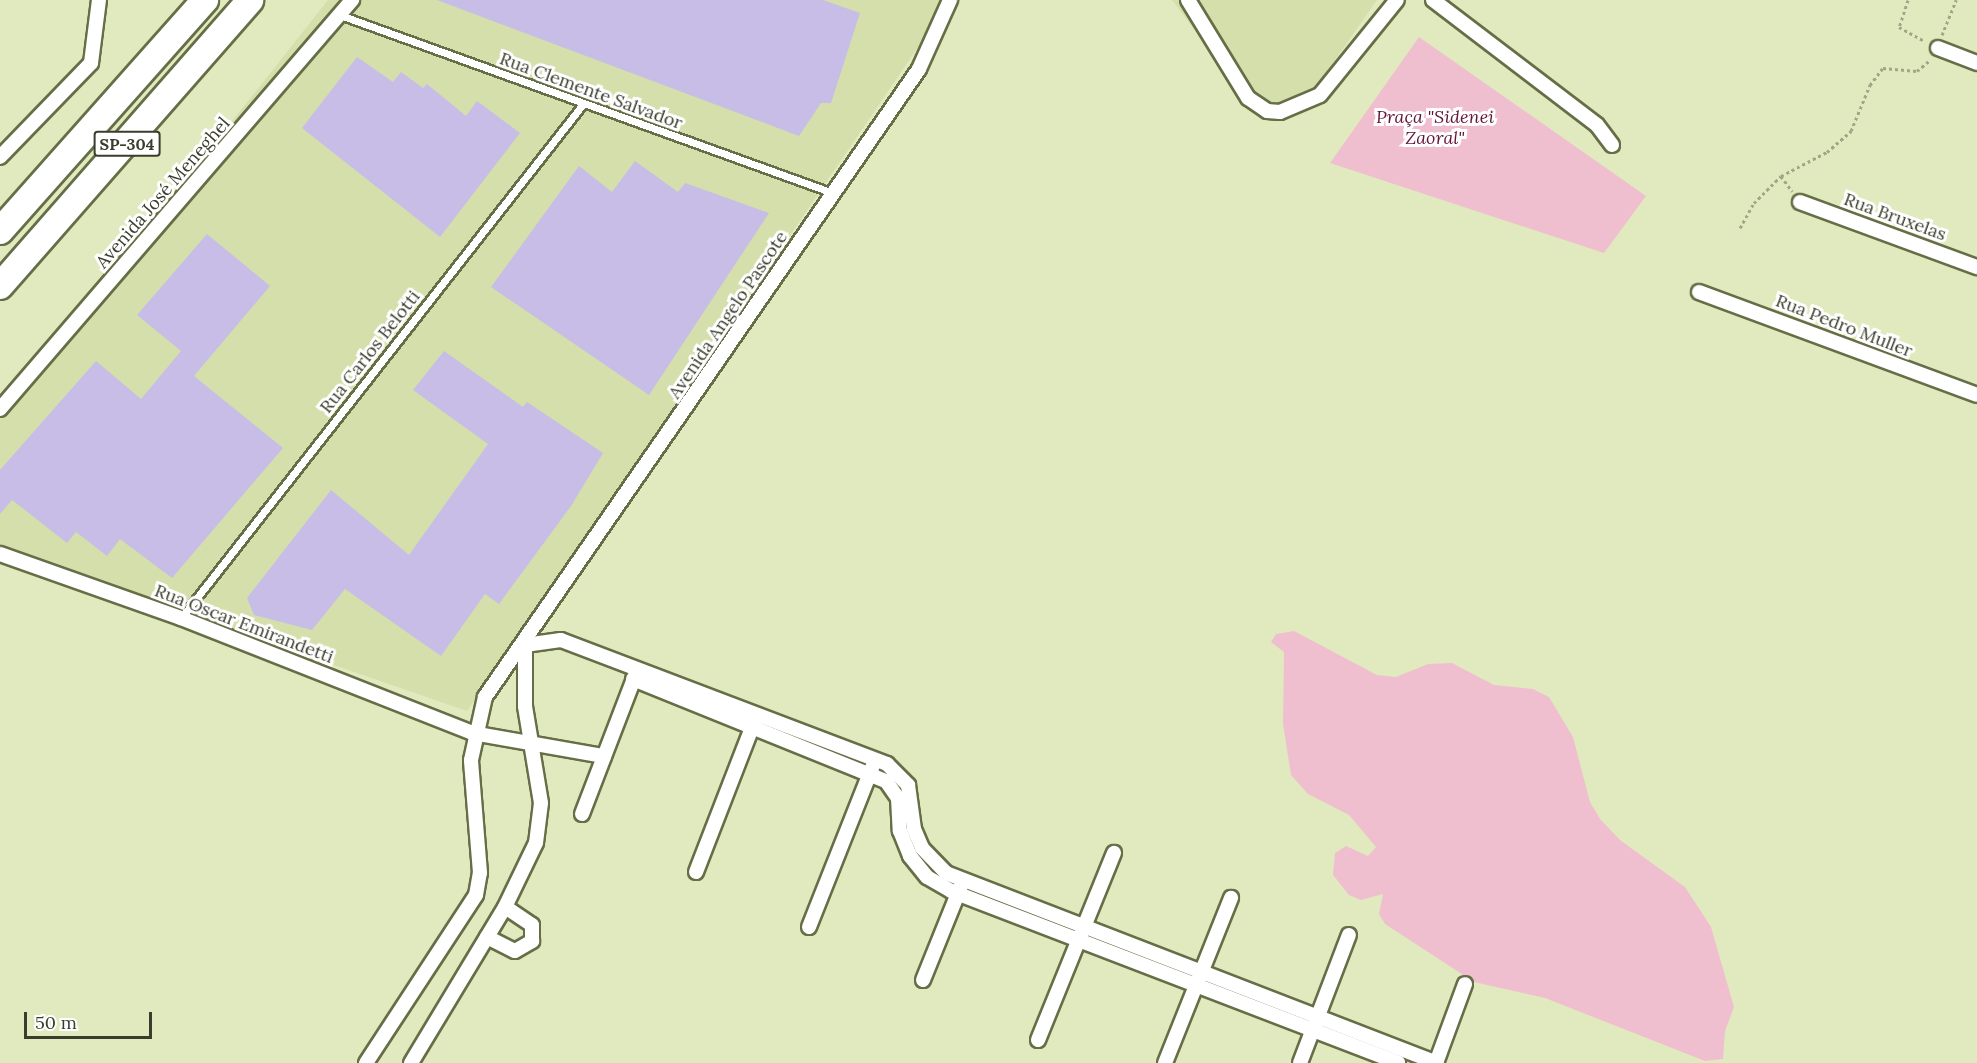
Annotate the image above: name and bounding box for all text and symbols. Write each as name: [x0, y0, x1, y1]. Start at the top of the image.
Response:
street label: Rua Clemente Salvador: [497, 48, 685, 134]
park label: Praça "Sidenei Zaoral": [1376, 107, 1494, 150]
street label: Avenida José Meneghel: [92, 113, 234, 273]
road number: SP-304: [92, 131, 162, 157]
street label: Rua Bruxelas: [1841, 188, 1949, 246]
street label: Avenida Angelo Pascote: [664, 227, 792, 403]
street label: Rua Carlos Belotti: [315, 286, 425, 418]
street label: Rua Pedro Muller: [1773, 290, 1915, 362]
street label: Rua Oscar Emirandetti: [152, 580, 336, 668]
scale bar: [27, 1000, 154, 1038]
text: 50 m: [35, 1011, 77, 1034]

